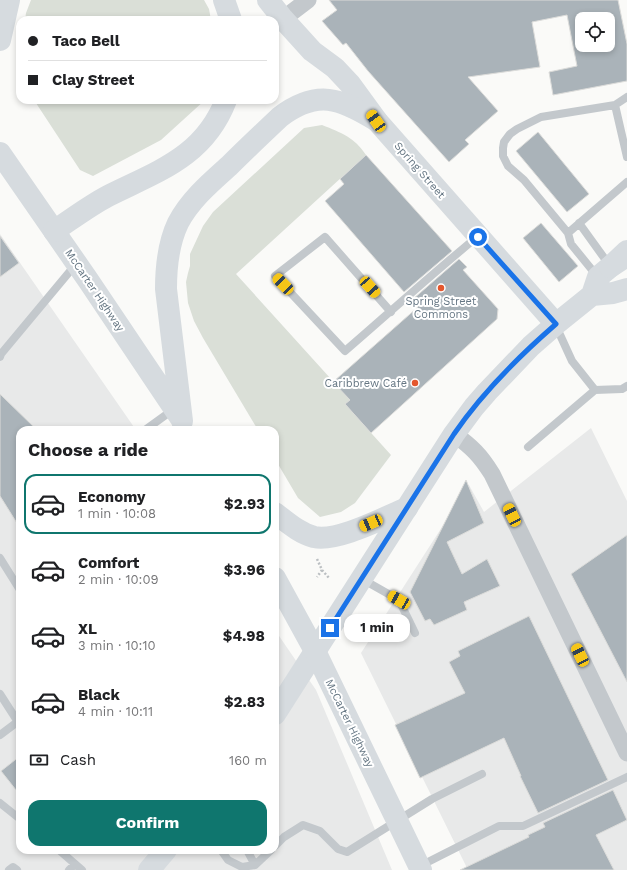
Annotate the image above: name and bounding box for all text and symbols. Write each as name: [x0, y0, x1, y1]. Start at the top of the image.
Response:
map controls: [575, 12, 615, 52]
button: locate: [575, 12, 615, 52]
text: Taco Bell: [52, 32, 120, 50]
text: Clay Street: [52, 71, 134, 89]
car: [364, 108, 388, 134]
street label: Spring Street: [391, 139, 448, 202]
route start: [469, 228, 487, 246]
street label: McCarter Highway: [62, 247, 127, 334]
car: [270, 271, 296, 297]
car: [358, 274, 382, 300]
marker: Spring Street Commons: [436, 283, 446, 293]
place label: Spring Street Commons: [406, 295, 477, 321]
place label: Caribbrew Café: [325, 377, 407, 390]
marker: Caribbrew Café: [410, 378, 420, 388]
text: Choose a ride: [28, 439, 148, 460]
icon: car: [30, 486, 66, 522]
text: Economy: [78, 488, 145, 506]
text: $2.93: [224, 495, 265, 513]
car: [501, 502, 523, 528]
text: 1 min · 10:08: [78, 506, 156, 521]
car: [358, 513, 384, 533]
icon: car: [30, 552, 66, 588]
text: Comfort: [78, 554, 139, 572]
text: $3.96: [224, 561, 265, 579]
text: 2 min · 10:09: [78, 572, 159, 587]
car: [386, 589, 412, 611]
callout: 1 min: [344, 614, 410, 642]
icon: car: [30, 618, 66, 654]
route end: [321, 619, 339, 637]
text: XL: [78, 620, 97, 638]
text: 1 min: [360, 620, 394, 635]
text: $4.98: [223, 627, 265, 645]
text: 3 min · 10:10: [78, 638, 156, 653]
car: [569, 642, 591, 668]
street label: McCarter Highway: [323, 677, 377, 770]
icon: car: [30, 684, 66, 720]
text: Black: [78, 686, 120, 704]
text: $2.83: [224, 693, 265, 711]
text: 4 min · 10:11: [78, 704, 153, 719]
icon: cash: [28, 749, 50, 771]
text: Cash: [60, 751, 96, 769]
text: 160 m: [229, 753, 267, 768]
button: Confirm: [28, 800, 267, 846]

